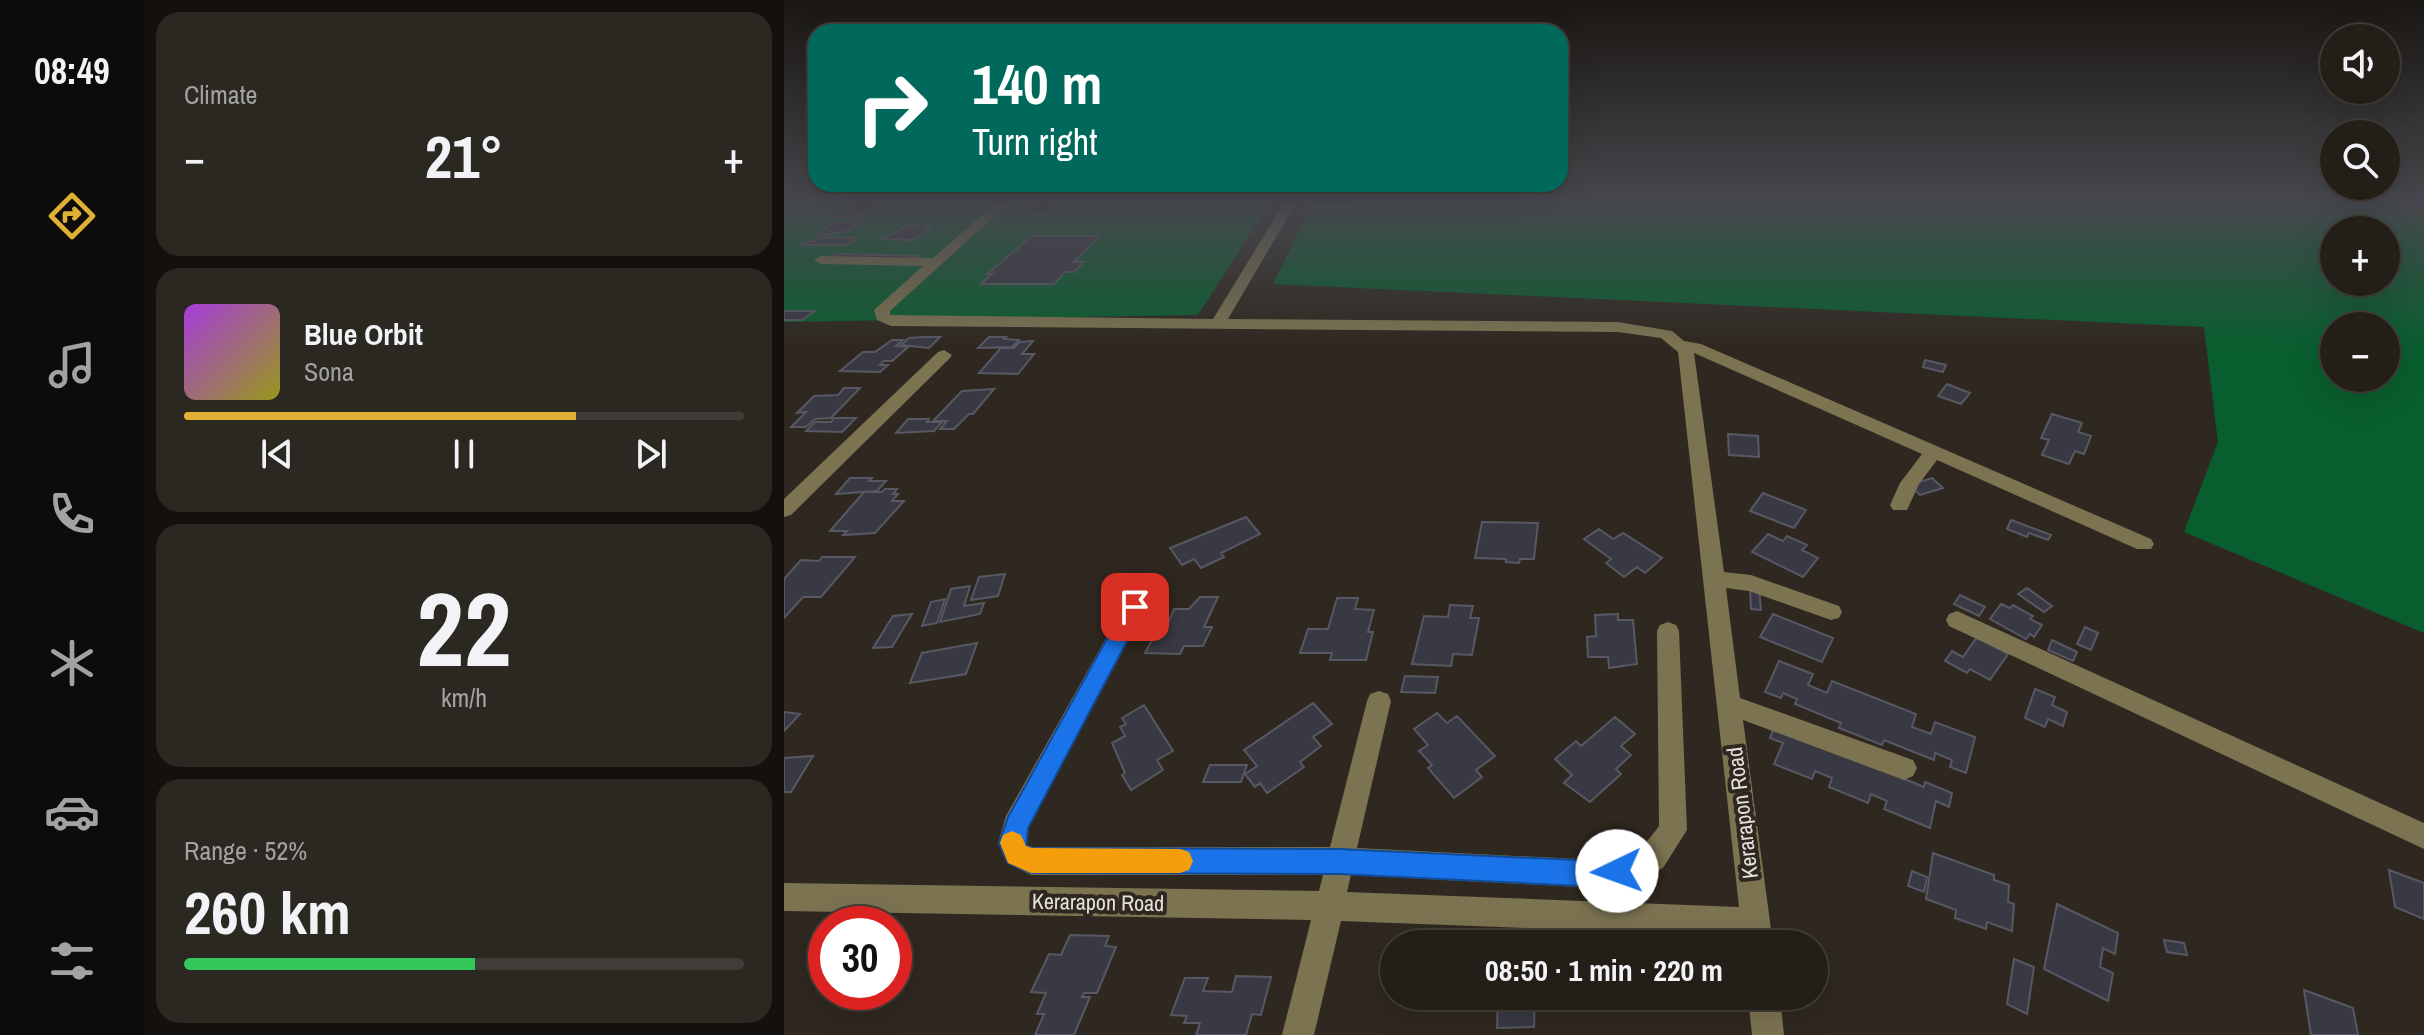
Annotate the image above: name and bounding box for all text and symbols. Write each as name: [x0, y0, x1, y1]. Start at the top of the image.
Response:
map controls: [2320, 24, 2400, 392]
button: sound: [2320, 24, 2400, 104]
text: 140 m: [972, 46, 1102, 121]
text: 08:49: [34, 47, 110, 95]
icon: right: [840, 56, 944, 160]
text: Climate: [184, 77, 257, 112]
text: 21°: [425, 116, 503, 197]
text: Turn right: [972, 118, 1097, 166]
button: search: [2320, 120, 2400, 200]
text: −: [184, 127, 205, 187]
text: +: [723, 127, 744, 187]
icon: directions: [44, 188, 100, 244]
button: +: [2320, 216, 2400, 296]
button: −: [2320, 312, 2400, 392]
text: Blue Orbit: [304, 314, 423, 354]
icon: music: [44, 337, 100, 393]
text: Sona: [304, 354, 354, 389]
icon: previous: [255, 432, 299, 476]
icon: pause: [442, 432, 486, 476]
icon: next: [629, 432, 673, 476]
icon: phone: [44, 486, 100, 542]
text: 22: [417, 558, 511, 698]
pin: [1101, 573, 1169, 641]
icon: arrive: [1113, 585, 1157, 629]
icon: climate: [44, 635, 100, 691]
text: km/h: [441, 680, 487, 715]
street label: Kerarapon Road: [1719, 745, 1765, 881]
icon: car: [44, 784, 100, 840]
position arrow: [1575, 829, 1659, 913]
text: Range · 52%: [184, 833, 307, 868]
text: 260 km: [184, 872, 351, 953]
street label: Kerarapon Road: [1032, 886, 1164, 918]
speed limit sign: 30: [808, 906, 912, 1010]
icon: filters: [44, 933, 100, 989]
text: 08:50 · 1 min · 220 m: [1485, 950, 1723, 990]

